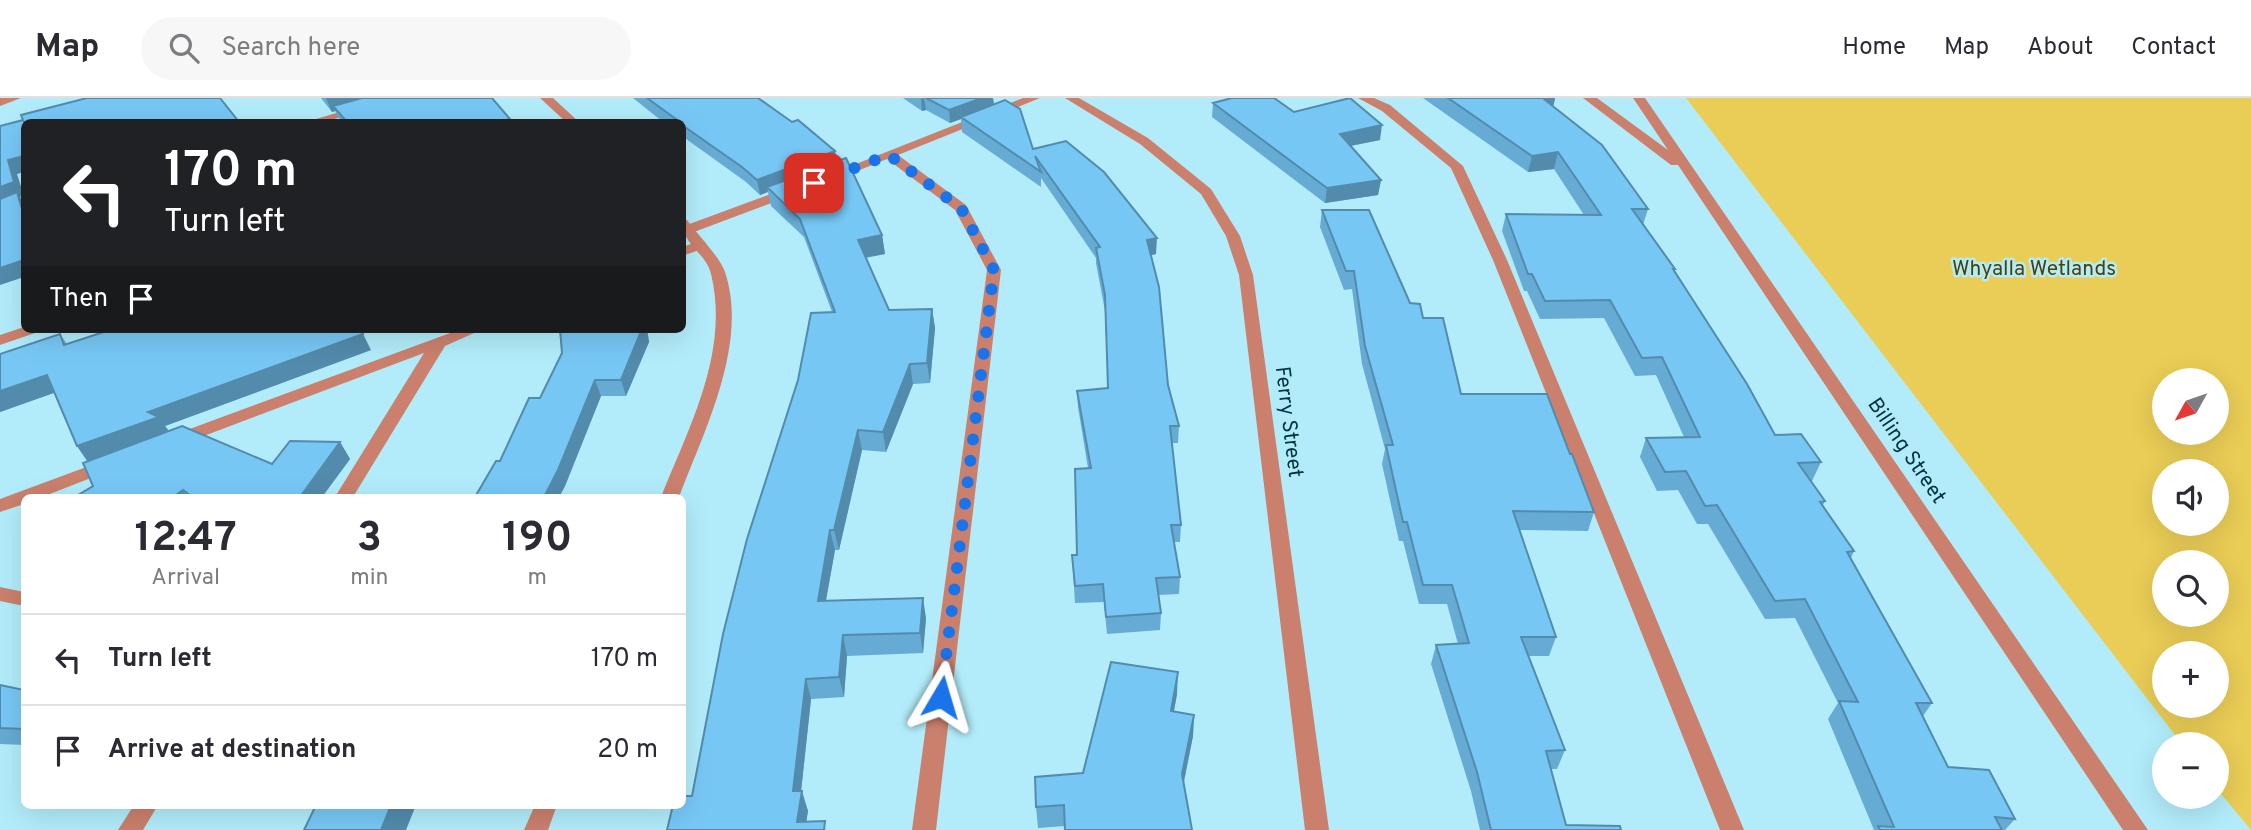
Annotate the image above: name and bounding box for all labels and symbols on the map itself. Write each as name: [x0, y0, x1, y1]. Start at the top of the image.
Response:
pin: [784, 153, 844, 213]
park label: Whyalla Wetlands: [1952, 256, 2116, 283]
street label: Ferry Street: [1268, 365, 1308, 479]
north arrow: [2152, 368, 2230, 444]
street label: Billing Street: [1861, 393, 1951, 509]
position arrow: [904, 660, 978, 734]

